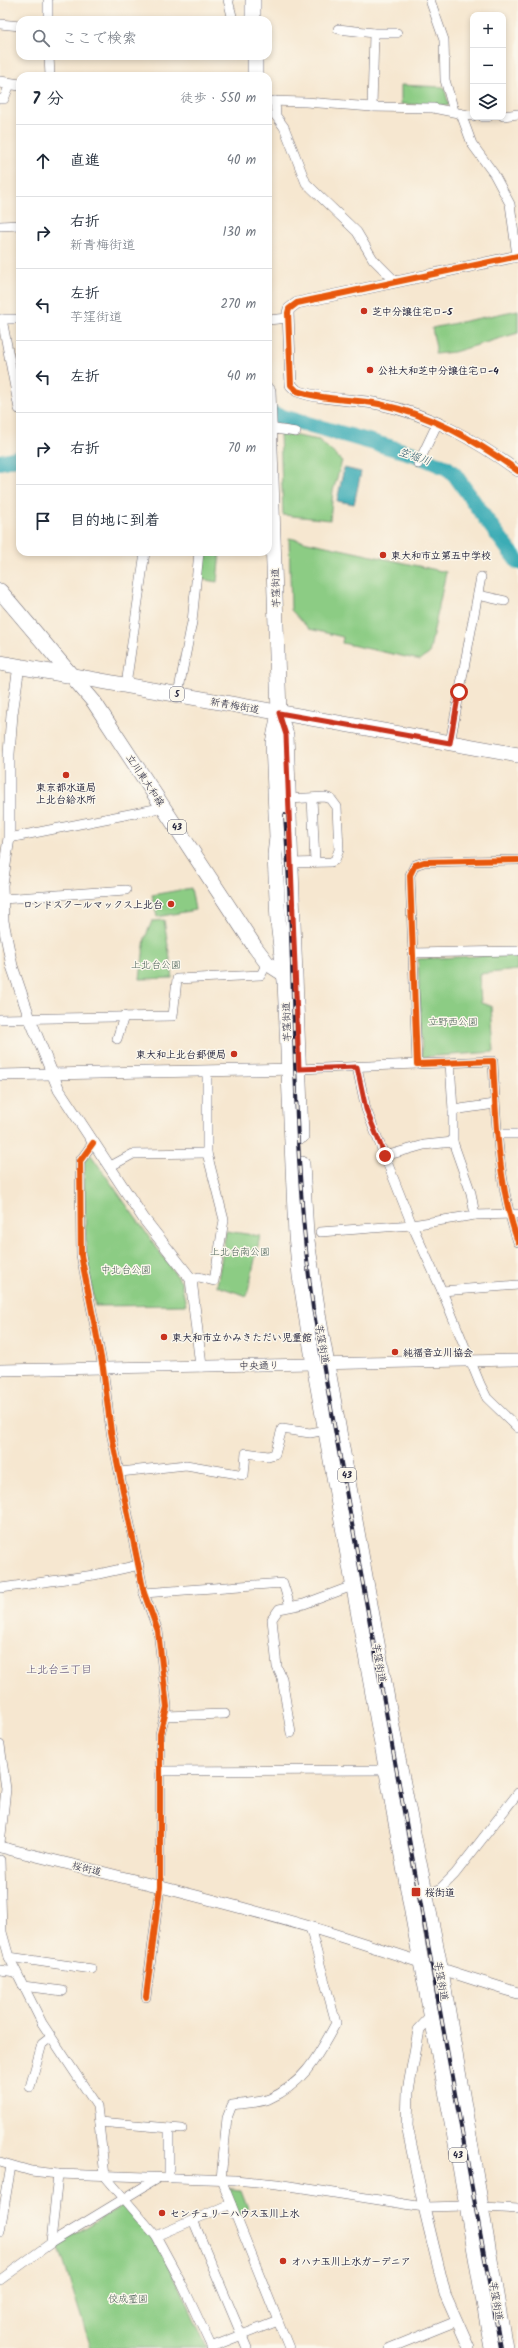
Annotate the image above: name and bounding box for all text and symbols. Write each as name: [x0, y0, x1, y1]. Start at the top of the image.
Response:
map controls: [470, 12, 506, 120]
button: +: [470, 12, 506, 48]
search box: [16, 16, 272, 60]
icon: search: [30, 27, 52, 49]
text: ここで検索: [62, 27, 137, 51]
button: −: [470, 48, 506, 84]
button: layers: [470, 84, 506, 120]
text: 7 分: [32, 86, 64, 113]
text: 徒歩 · 550 m: [180, 88, 256, 109]
text: 直進: [70, 149, 100, 173]
icon: ahead: [32, 150, 54, 172]
text: 40 m: [227, 150, 256, 171]
text: 右折: [70, 210, 100, 234]
icon: right: [32, 222, 54, 244]
text: 130 m: [222, 222, 256, 243]
text: 新青梅街道: [70, 235, 135, 256]
text: 左折: [70, 282, 100, 306]
icon: left: [32, 294, 54, 316]
text: 270 m: [220, 294, 256, 315]
place label: 芝中分譲住宅ロ-5: [372, 304, 453, 320]
marker: 芝中分譲住宅ロ-5: [359, 306, 369, 316]
text: 芋窪街道: [70, 307, 122, 328]
place label: 公社大和芝中分譲住宅ロ-4: [378, 363, 499, 379]
text: 左折: [70, 365, 100, 389]
marker: 公社大和芝中分譲住宅ロ-4: [365, 365, 375, 375]
icon: left: [32, 366, 54, 388]
text: 40 m: [227, 366, 256, 387]
text: 右折: [70, 437, 100, 461]
icon: right: [32, 438, 54, 460]
text: 70 m: [228, 438, 256, 459]
water label: 空堀川: [396, 443, 433, 471]
text: 目的地に到着: [70, 509, 160, 533]
icon: arrive: [32, 510, 54, 532]
place label: 東大和市立第五中学校: [391, 548, 491, 564]
marker: 東大和市立第五中学校: [378, 550, 388, 560]
street label: 芋窪街道: [267, 568, 285, 608]
route start: [450, 683, 468, 701]
road number: 5: [170, 687, 184, 701]
street label: 新青梅街道: [209, 694, 261, 718]
street label: 立川東大和線: [122, 751, 169, 810]
marker: 東京都水道局 上北台給水所: [61, 770, 71, 780]
place label: 東京都水道局 上北台給水所: [36, 780, 96, 808]
road number: 43: [168, 820, 186, 834]
place label: ロンドスクールマックス上北台: [23, 897, 163, 913]
marker: ロンドスクールマックス上北台: [166, 899, 176, 909]
park label: 上北台公園: [131, 957, 181, 973]
street label: 芋窪街道: [278, 1002, 296, 1042]
park label: 立野西公園: [428, 1014, 478, 1030]
place label: 東大和上北台郵便局: [136, 1047, 226, 1063]
marker: 東大和上北台郵便局: [229, 1049, 239, 1059]
route end: [376, 1147, 394, 1165]
park label: 上北台南公園: [210, 1244, 270, 1260]
park label: 中北台公園: [101, 1262, 151, 1278]
street label: 芋窪街道: [311, 1323, 333, 1365]
place label: 東大和市立かみきただい児童館: [172, 1330, 312, 1346]
marker: 東大和市立かみきただい児童館: [159, 1332, 169, 1342]
place label: 純福音立川協会: [403, 1345, 473, 1361]
marker: 純福音立川協会: [390, 1347, 400, 1357]
street label: 中央通り: [239, 1358, 279, 1374]
road number: 43: [338, 1468, 356, 1482]
street label: 芋窪街道: [368, 1642, 390, 1684]
district label: 上北台三丁目: [26, 1661, 92, 1679]
street label: 桜街道: [70, 1858, 103, 1880]
place label: 桜街道: [425, 1885, 455, 1901]
marker: 桜街道: [410, 1886, 422, 1898]
street label: 芋窪街道: [430, 1960, 452, 2002]
road number: 43: [449, 2148, 467, 2162]
place label: センチュリーハウス玉川上水: [170, 2206, 300, 2222]
marker: センチュリーハウス玉川上水: [157, 2208, 167, 2218]
place label: オハナ玉川上水ガーデニア: [291, 2254, 411, 2270]
marker: オハナ玉川上水ガーデニア: [278, 2256, 288, 2266]
street label: 芋窪街道: [485, 2280, 507, 2322]
park label: 佼成霊園: [108, 2291, 148, 2307]

